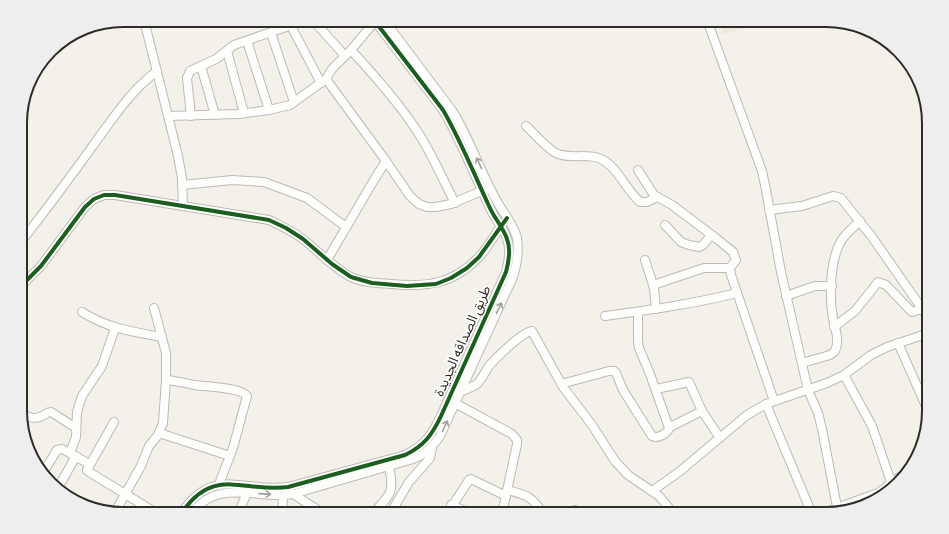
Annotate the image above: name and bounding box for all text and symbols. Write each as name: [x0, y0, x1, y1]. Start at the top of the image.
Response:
one-way arrow: [475, 158, 482, 170]
street label: طريق الصداقه الجديدة: [432, 284, 496, 399]
one-way arrow: [495, 302, 503, 314]
one-way arrow: [442, 421, 449, 433]
one-way arrow: [258, 491, 271, 498]

